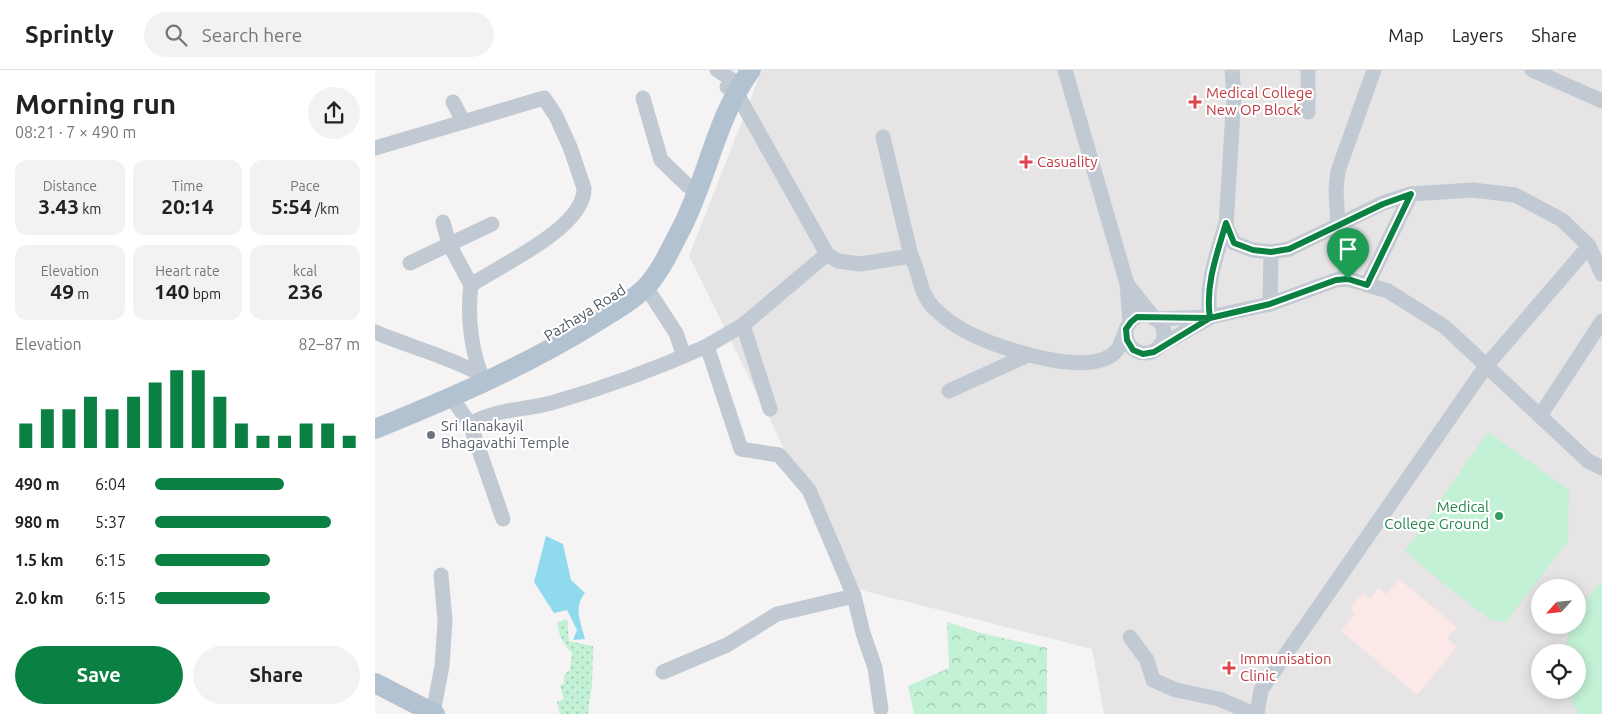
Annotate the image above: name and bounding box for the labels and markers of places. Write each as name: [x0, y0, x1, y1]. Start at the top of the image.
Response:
place label: Medical College New OP Block: [1206, 84, 1313, 118]
marker: Medical College New OP Block: [1188, 95, 1202, 109]
place label: Casuality: [1037, 153, 1097, 170]
marker: Casuality: [1019, 155, 1033, 169]
pin: [1327, 228, 1369, 279]
place label: Sri Ilanakayil Bhagavathi Temple: [441, 417, 570, 451]
marker: Sri Ilanakayil Bhagavathi Temple: [425, 429, 437, 441]
place label: Medical College Ground: [1384, 498, 1489, 532]
marker: Medical College Ground: [1493, 510, 1505, 522]
place label: Immunisation Clinic: [1240, 650, 1332, 684]
marker: Immunisation Clinic: [1222, 661, 1236, 675]

